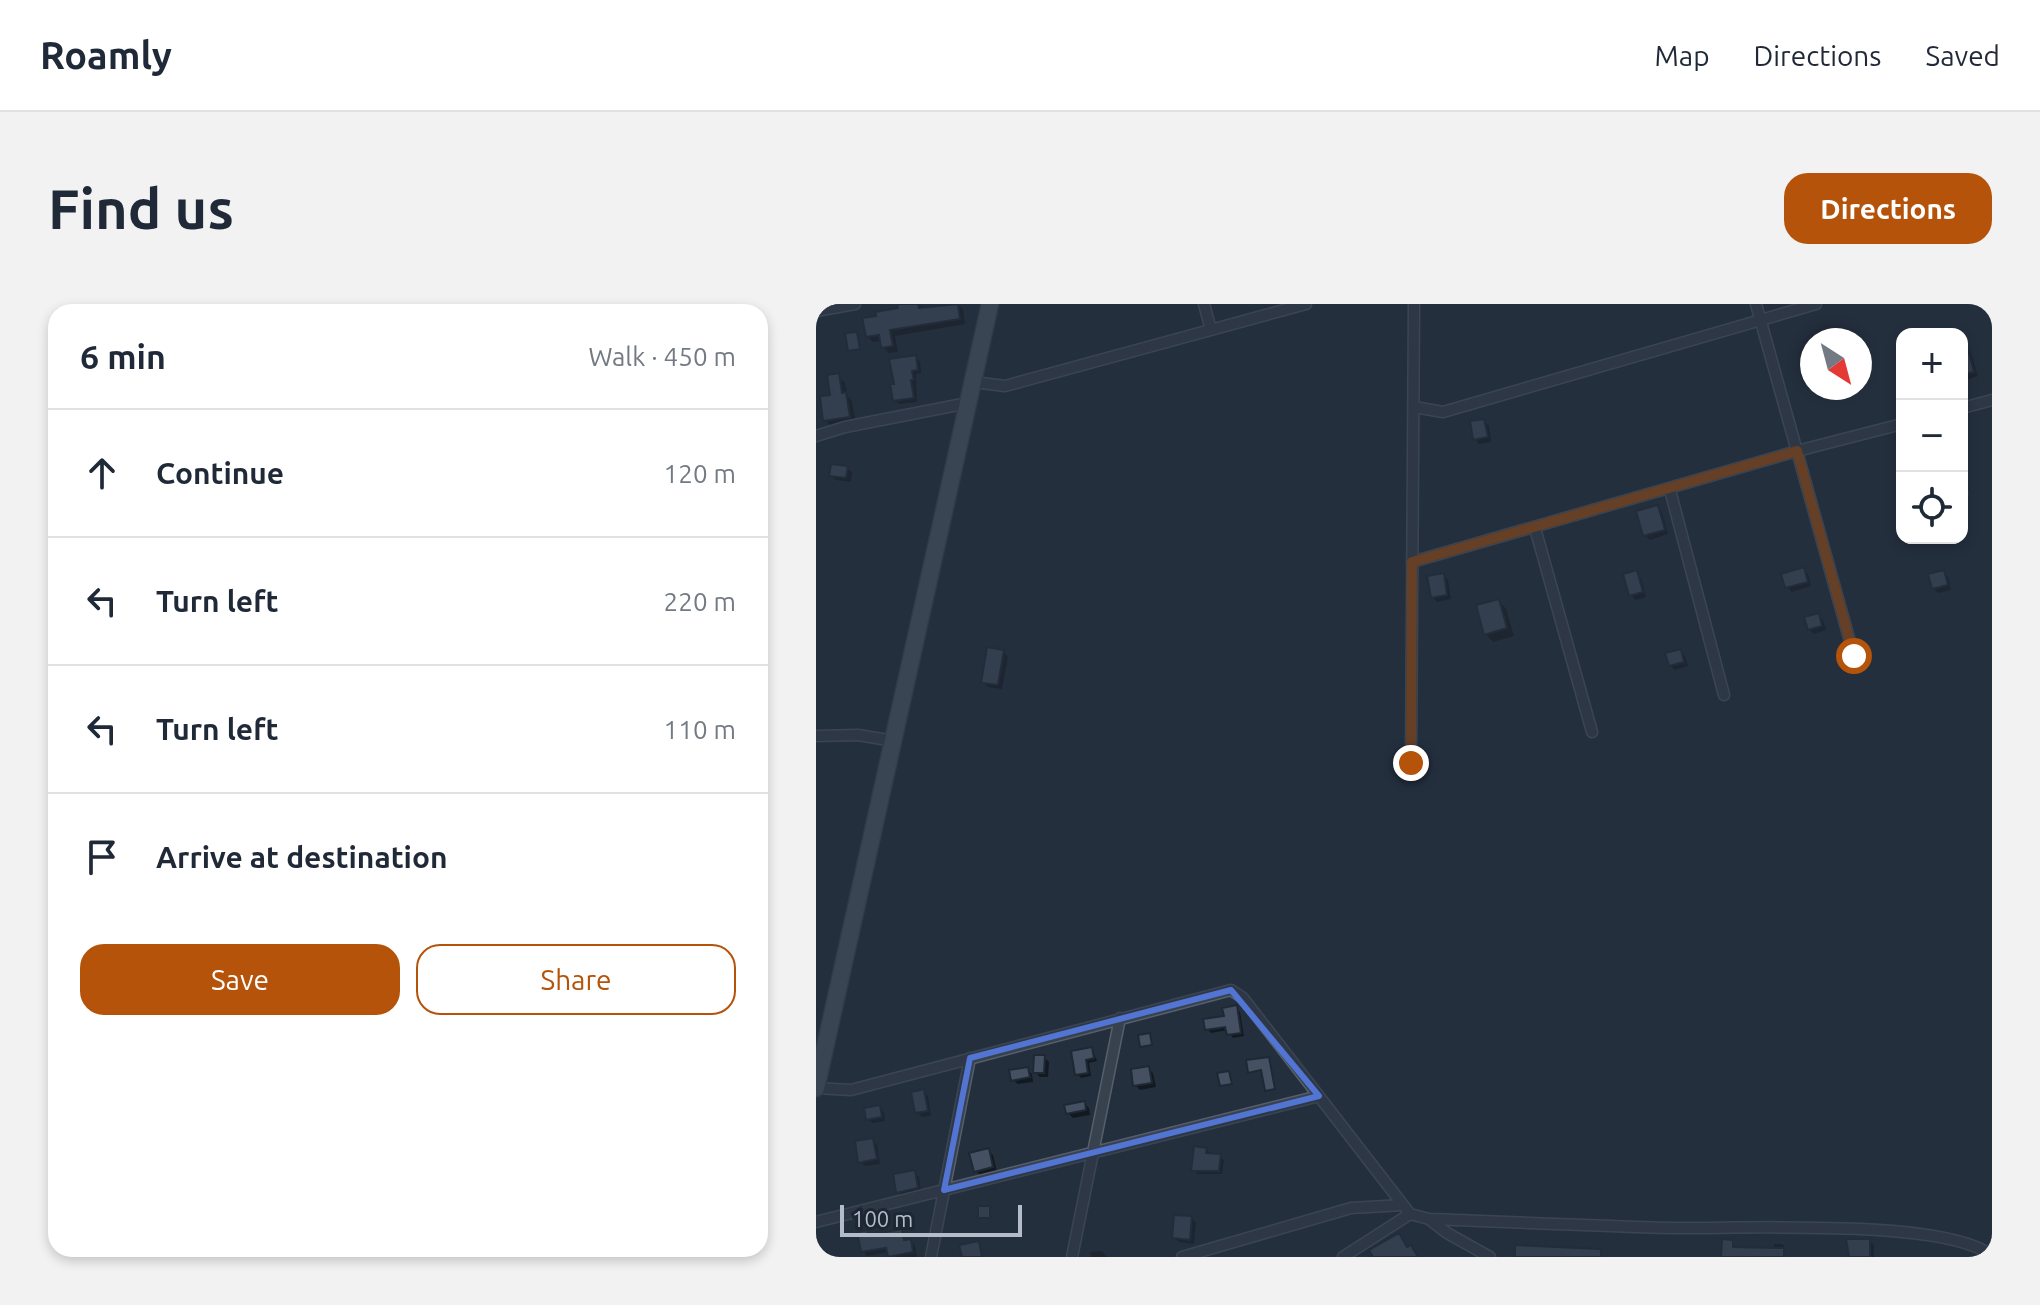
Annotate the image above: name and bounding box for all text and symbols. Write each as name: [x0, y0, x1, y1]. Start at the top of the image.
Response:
text: Roamly: [40, 34, 172, 76]
text: Map: [1654, 40, 1710, 71]
text: Directions: [1754, 40, 1881, 71]
text: Saved: [1925, 40, 2000, 71]
button: Directions: [1784, 173, 1992, 244]
text: Find us: [48, 177, 234, 240]
north arrow: [1800, 328, 1872, 400]
map controls: [1896, 328, 1968, 544]
button: +: [1896, 328, 1968, 400]
text: 6 min: [80, 337, 166, 375]
text: Walk · 450 m: [588, 342, 736, 371]
button: −: [1896, 400, 1968, 472]
icon: ahead: [80, 451, 124, 495]
text: Continue: [156, 456, 284, 490]
text: 120 m: [664, 459, 736, 488]
button: locate: [1896, 472, 1968, 544]
icon: left: [80, 579, 124, 623]
text: Turn left: [156, 584, 278, 618]
text: 220 m: [664, 587, 736, 616]
route start: [1836, 638, 1872, 674]
icon: left: [80, 707, 124, 751]
text: Turn left: [156, 712, 278, 746]
text: 110 m: [664, 715, 736, 744]
route end: [1393, 745, 1429, 781]
icon: arrive: [80, 835, 124, 879]
text: Arrive at destination: [156, 840, 448, 874]
button: Save: [80, 944, 400, 1015]
button: Share: [416, 944, 736, 1015]
scale bar: [840, 1201, 1022, 1237]
text: 100 m: [852, 1206, 913, 1231]

